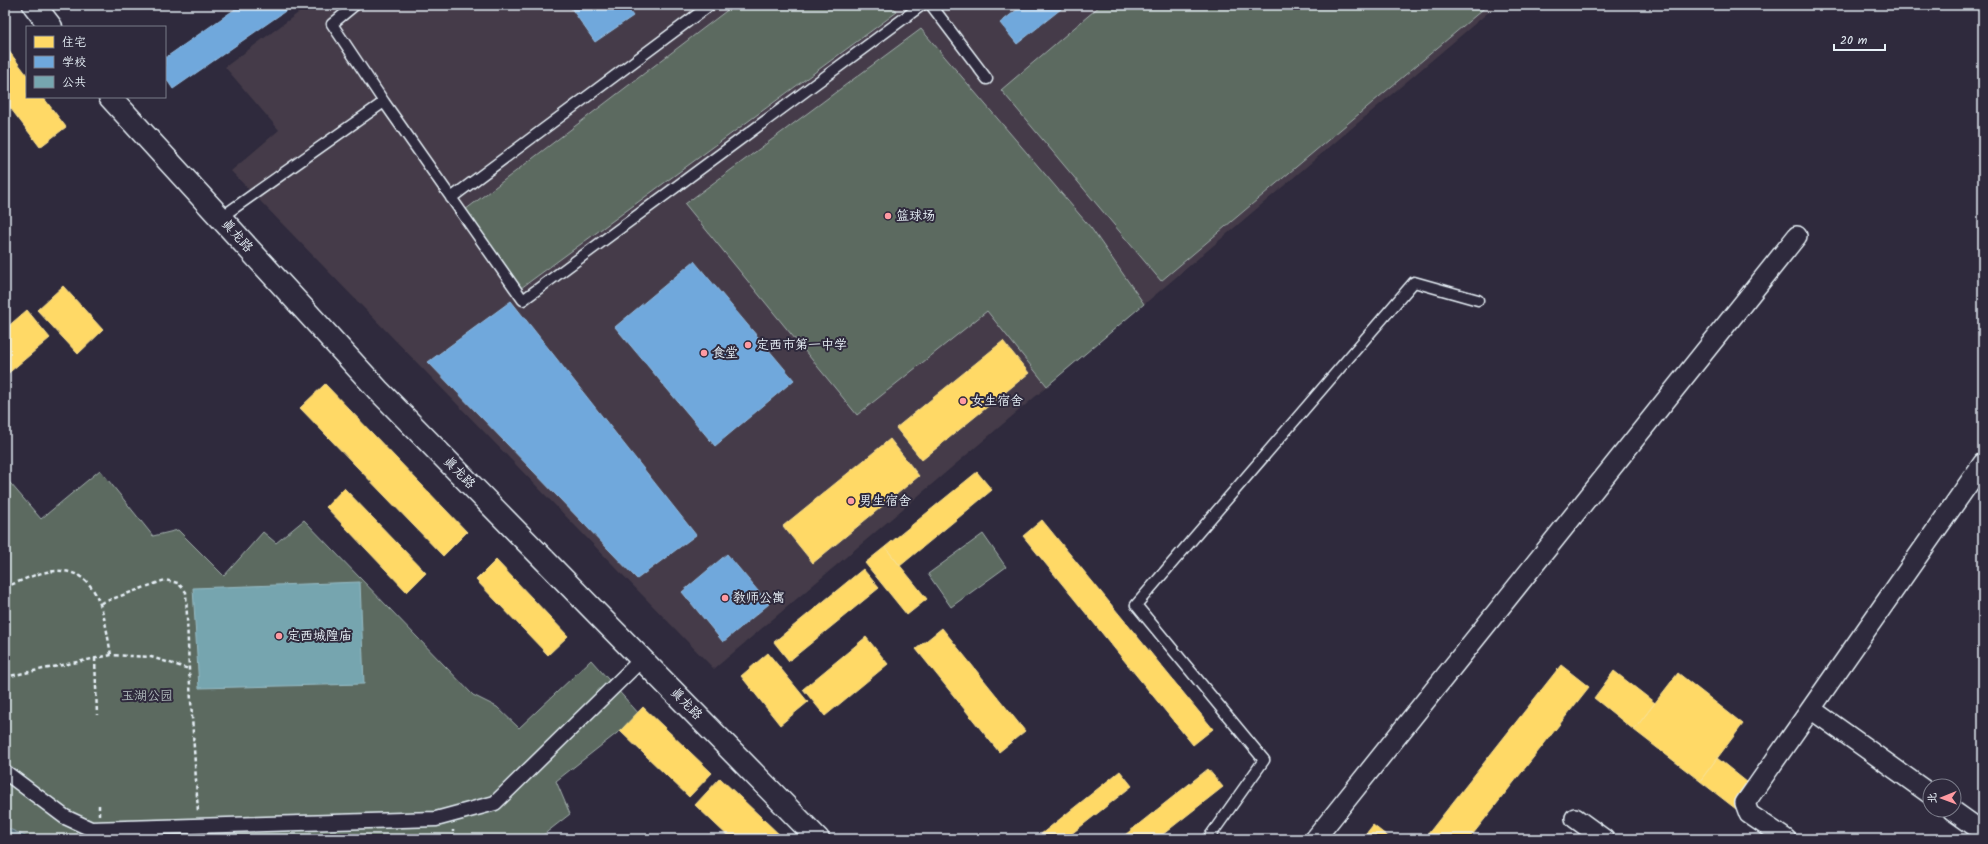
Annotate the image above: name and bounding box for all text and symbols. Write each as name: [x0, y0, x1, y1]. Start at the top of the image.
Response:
legend: [26, 26, 166, 98]
scale bar: [1834, 26, 1885, 52]
text: 20 m: [1840, 31, 1868, 50]
text: 住宅: [62, 33, 86, 52]
text: 学校: [62, 53, 86, 72]
text: 公共: [62, 73, 86, 92]
place label: 篮球场: [896, 206, 935, 227]
marker: 篮球场: [883, 211, 893, 221]
street label: 真龙路: [216, 214, 258, 258]
place label: 定西市第一中学: [756, 335, 847, 356]
marker: 定西市第一中学: [743, 340, 753, 350]
place label: 食堂: [712, 343, 738, 364]
marker: 食堂: [699, 348, 709, 358]
place label: 女生宿舍: [971, 391, 1023, 412]
marker: 女生宿舍: [958, 396, 968, 406]
street label: 真龙路: [438, 452, 480, 494]
place label: 男生宿舍: [859, 491, 911, 512]
marker: 男生宿舍: [846, 496, 856, 506]
place label: 教师公寓: [733, 588, 785, 609]
marker: 教师公寓: [720, 593, 730, 603]
place label: 定西城隍庙: [287, 626, 352, 647]
marker: 定西城隍庙: [274, 631, 284, 641]
street label: 真龙路: [665, 683, 707, 725]
park label: 玉湖公园: [121, 686, 173, 707]
north arrow: [1922, 778, 1962, 818]
text: 北: [1924, 793, 1942, 804]

